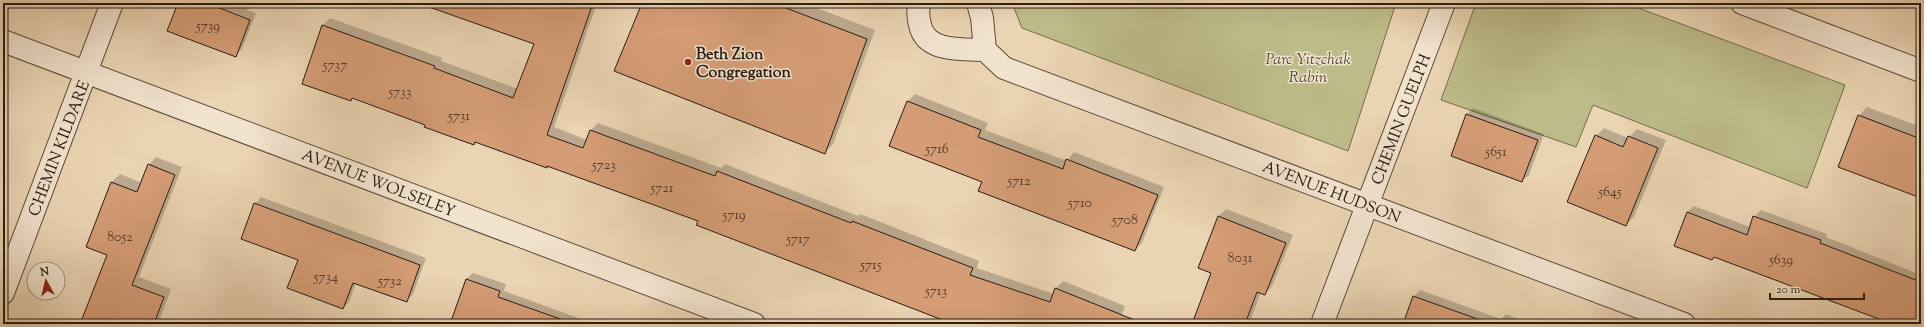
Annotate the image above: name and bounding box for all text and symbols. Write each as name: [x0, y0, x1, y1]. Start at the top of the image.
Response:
house number: 5739: [195, 17, 220, 37]
place label: Beth Zion Congregation: [696, 44, 791, 85]
park label: Parc Yitzchak Rabin: [1265, 49, 1351, 90]
street label: CHEMIN GUELPH: [1367, 51, 1438, 189]
house number: 5737: [322, 56, 347, 76]
marker: Beth Zion Congregation: [683, 57, 693, 67]
street label: CHEMIN KILDARE: [24, 77, 97, 220]
house number: 5733: [387, 83, 412, 103]
house number: 5731: [447, 107, 470, 127]
house number: 5716: [924, 140, 949, 160]
house number: 5651: [1484, 143, 1507, 163]
street label: AVENUE WOLSELEY: [298, 144, 459, 224]
house number: 5723: [591, 156, 616, 176]
street label: AVENUE HUDSON: [1259, 156, 1404, 230]
house number: 5712: [1006, 172, 1031, 192]
house number: 5721: [650, 179, 674, 199]
house number: 5645: [1597, 183, 1622, 203]
house number: 5710: [1067, 194, 1092, 214]
house number: 5719: [721, 206, 746, 226]
house number: 5708: [1111, 211, 1138, 231]
house number: 8052: [107, 228, 133, 248]
house number: 5717: [785, 230, 810, 250]
house number: 8031: [1228, 249, 1253, 269]
house number: 5639: [1768, 251, 1793, 271]
house number: 5715: [859, 256, 882, 276]
north arrow: [26, 261, 66, 301]
text: N: [38, 264, 50, 281]
house number: 5734: [313, 268, 338, 288]
house number: 5732: [377, 272, 402, 292]
scale bar: [1770, 275, 1864, 301]
text: 20 m: [1776, 281, 1801, 299]
house number: 5713: [924, 282, 947, 302]

